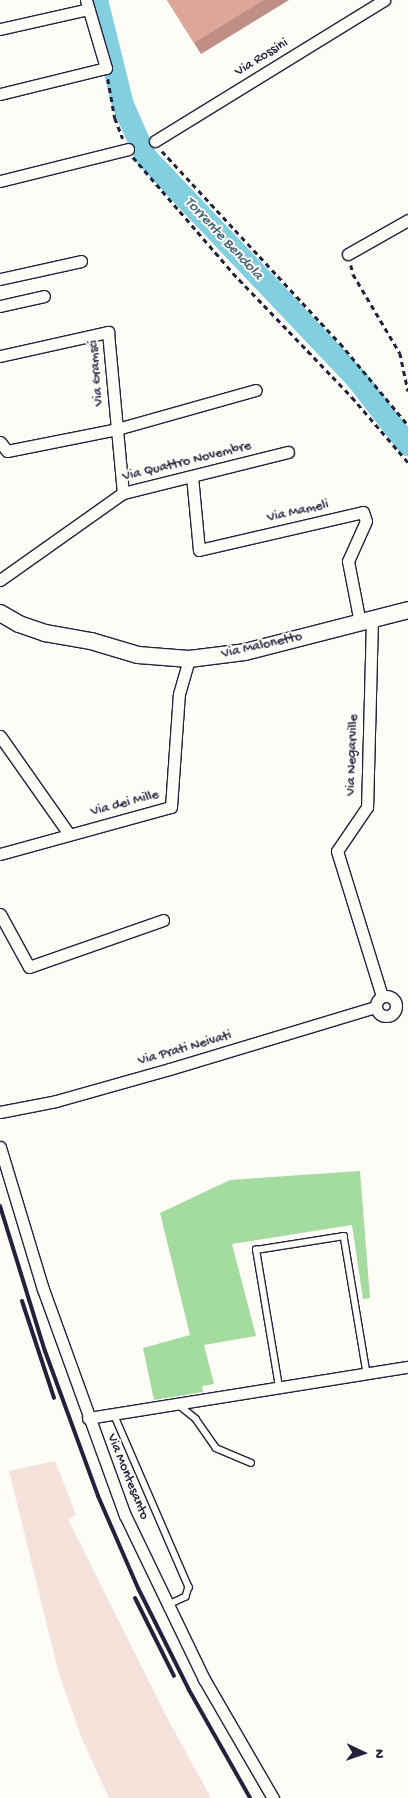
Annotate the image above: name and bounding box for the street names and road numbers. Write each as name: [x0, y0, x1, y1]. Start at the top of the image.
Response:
street label: Via Rossini: [232, 35, 292, 81]
street label: Via Gramsci: [86, 339, 108, 407]
street label: Via Quattro Novembre: [121, 438, 253, 486]
street label: Via Mameli: [266, 497, 330, 527]
street label: Via Malonetto: [220, 629, 304, 663]
street label: Via Negarville: [343, 714, 363, 796]
street label: Via dei Mille: [89, 787, 161, 821]
street label: Via Prati Neivati: [136, 1028, 234, 1070]
street label: Via Montesanto: [102, 1432, 152, 1522]

